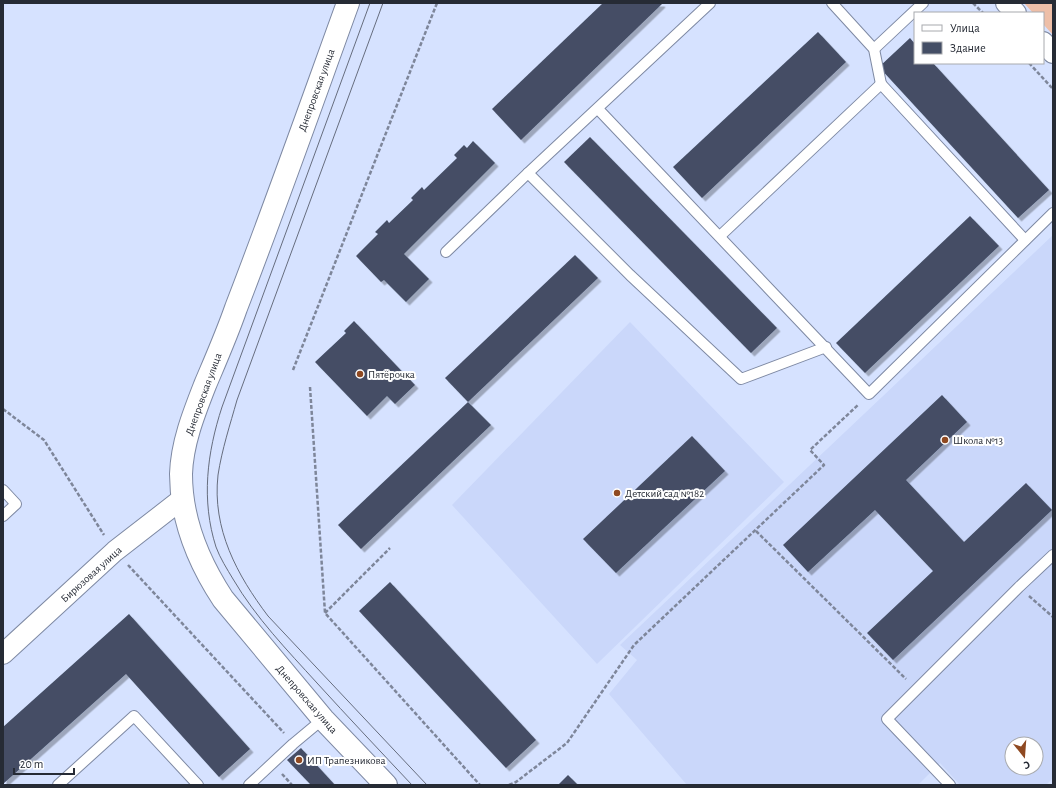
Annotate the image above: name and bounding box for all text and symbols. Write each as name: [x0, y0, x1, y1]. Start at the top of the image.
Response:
legend: [914, 12, 1044, 64]
text: Улица: [950, 22, 980, 34]
text: Здание: [950, 42, 986, 54]
street label: Днепровская улица: [296, 47, 336, 133]
street label: Днепровская улица: [183, 351, 223, 437]
marker: Пятёрочка: [355, 369, 365, 379]
place label: Пятёрочка: [368, 369, 415, 380]
marker: Школа №13: [940, 435, 950, 445]
place label: Школа №13: [953, 435, 1004, 446]
marker: Детский сад №182: [612, 488, 622, 498]
place label: Детский сад №182: [625, 488, 704, 499]
street label: Бирюзовая улица: [59, 544, 124, 604]
street label: Днепровская улица: [274, 663, 339, 736]
north arrow: [1004, 736, 1044, 776]
scale bar: [14, 750, 74, 776]
marker: ИП Трапезникова: [294, 755, 304, 765]
place label: ИП Трапезникова: [307, 755, 386, 766]
text: 20 m: [20, 758, 43, 770]
text: С: [1022, 759, 1031, 771]

